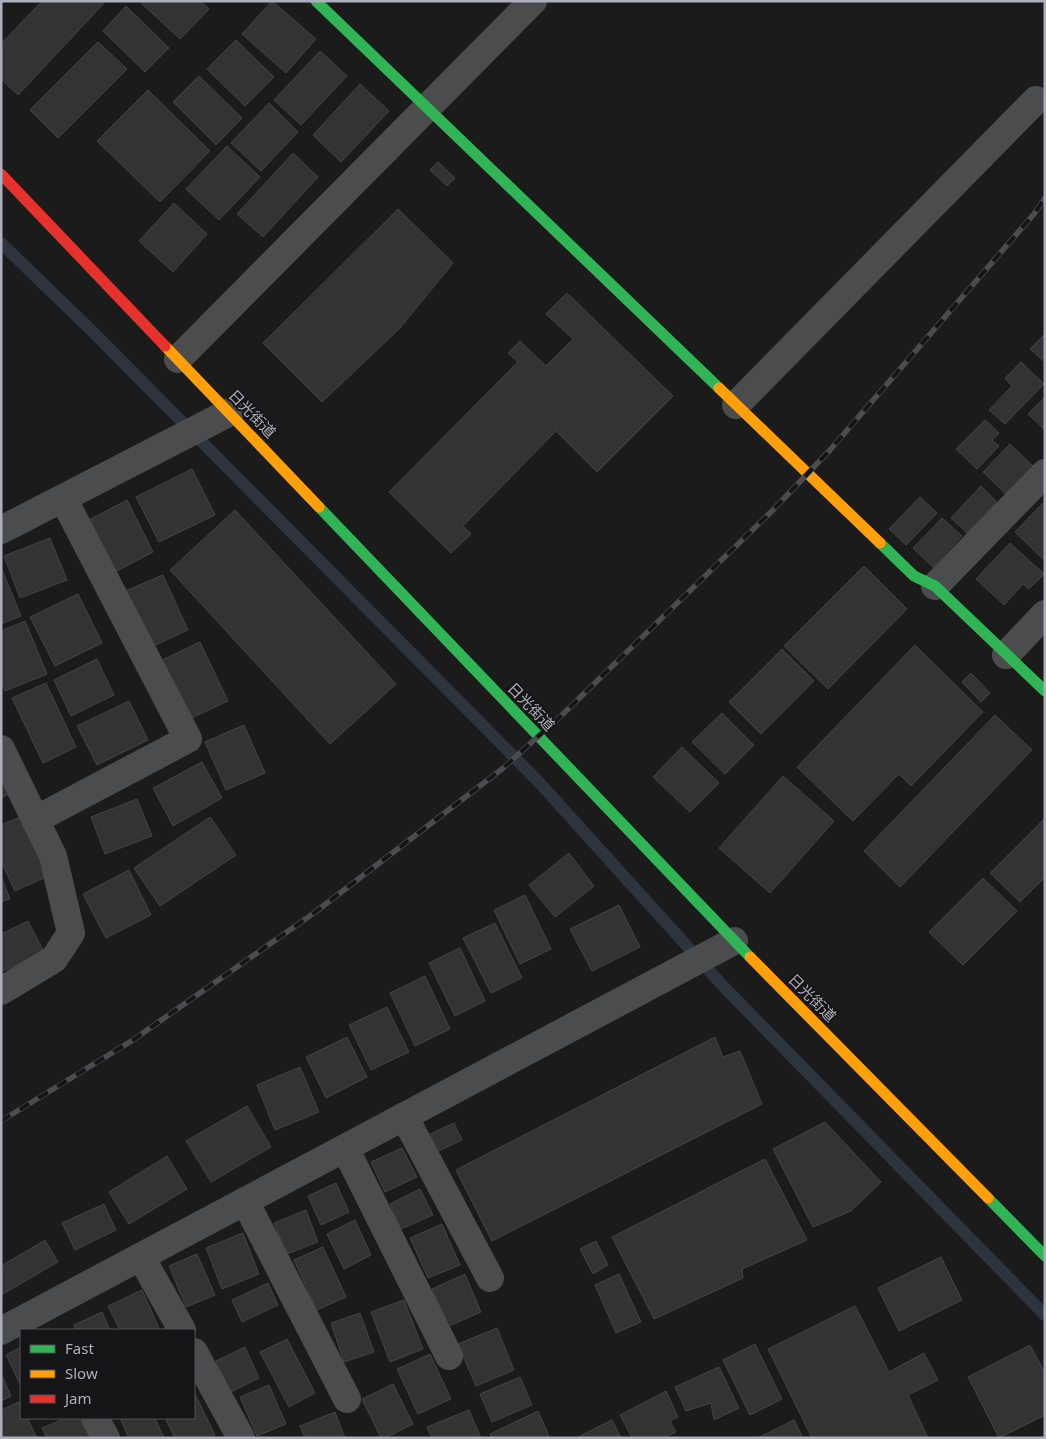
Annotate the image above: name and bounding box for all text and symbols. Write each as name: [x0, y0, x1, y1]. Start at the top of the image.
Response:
street label: 日光街道: [225, 385, 281, 442]
street label: 日光街道: [504, 678, 560, 735]
street label: 日光街道: [784, 969, 841, 1026]
legend: [20, 1329, 195, 1419]
text: Fast: [65, 1338, 94, 1358]
text: Slow: [65, 1363, 98, 1383]
text: Jam: [63, 1388, 92, 1408]

